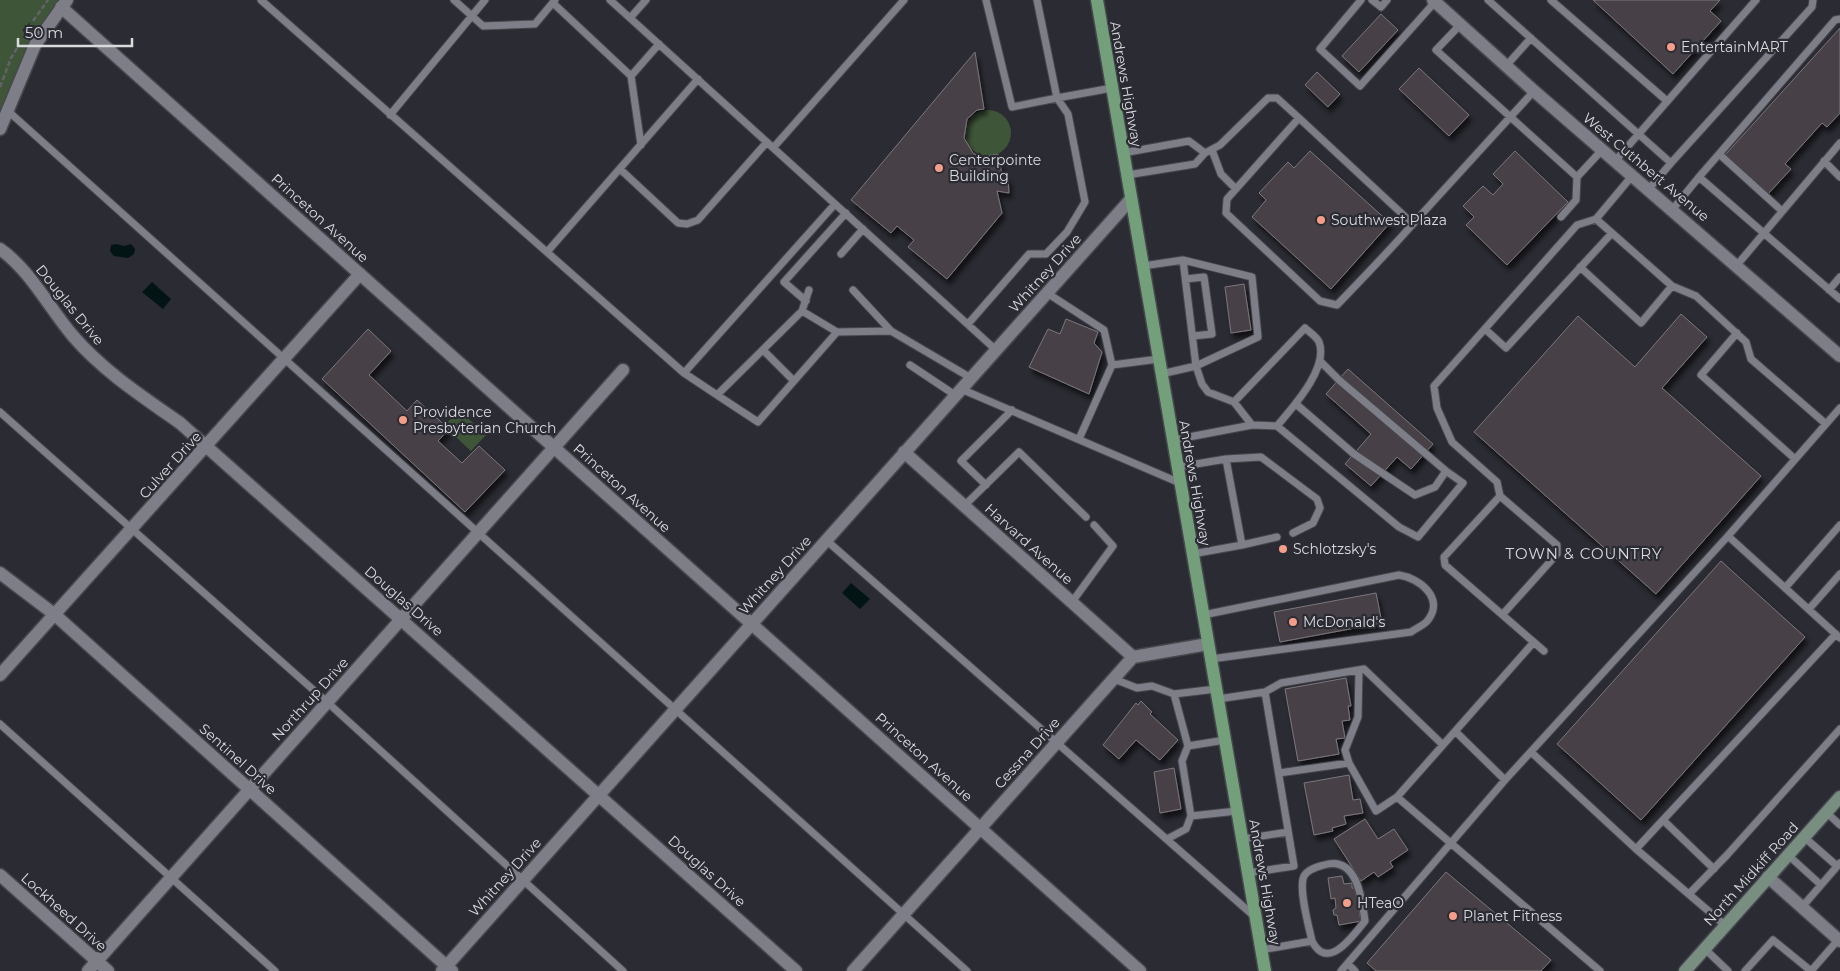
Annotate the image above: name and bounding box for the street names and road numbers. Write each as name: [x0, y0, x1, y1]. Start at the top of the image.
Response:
street label: Andrews Highway: [1106, 20, 1146, 149]
street label: West Cuthbert Avenue: [1579, 109, 1713, 225]
street label: Princeton Avenue: [268, 170, 372, 266]
street label: Whitney Drive: [1005, 230, 1085, 316]
street label: Douglas Drive: [32, 261, 108, 349]
street label: Andrews Highway: [1175, 419, 1215, 548]
street label: Culver Drive: [135, 428, 205, 502]
street label: Princeton Avenue: [570, 440, 674, 536]
street label: Harvard Avenue: [981, 500, 1077, 588]
street label: Whitney Drive: [735, 532, 815, 618]
street label: Douglas Drive: [361, 562, 447, 640]
street label: Northrup Drive: [268, 654, 352, 744]
street label: Princeton Avenue: [872, 709, 976, 805]
street label: Cessna Drive: [990, 714, 1064, 792]
street label: Sentinel Drive: [196, 720, 280, 798]
street label: Andrews Highway: [1245, 818, 1285, 947]
street label: North Midkiff Road: [1700, 818, 1802, 930]
street label: Douglas Drive: [664, 831, 750, 911]
street label: Whitney Drive: [465, 834, 545, 920]
street label: Lockheed Drive: [17, 869, 111, 955]

